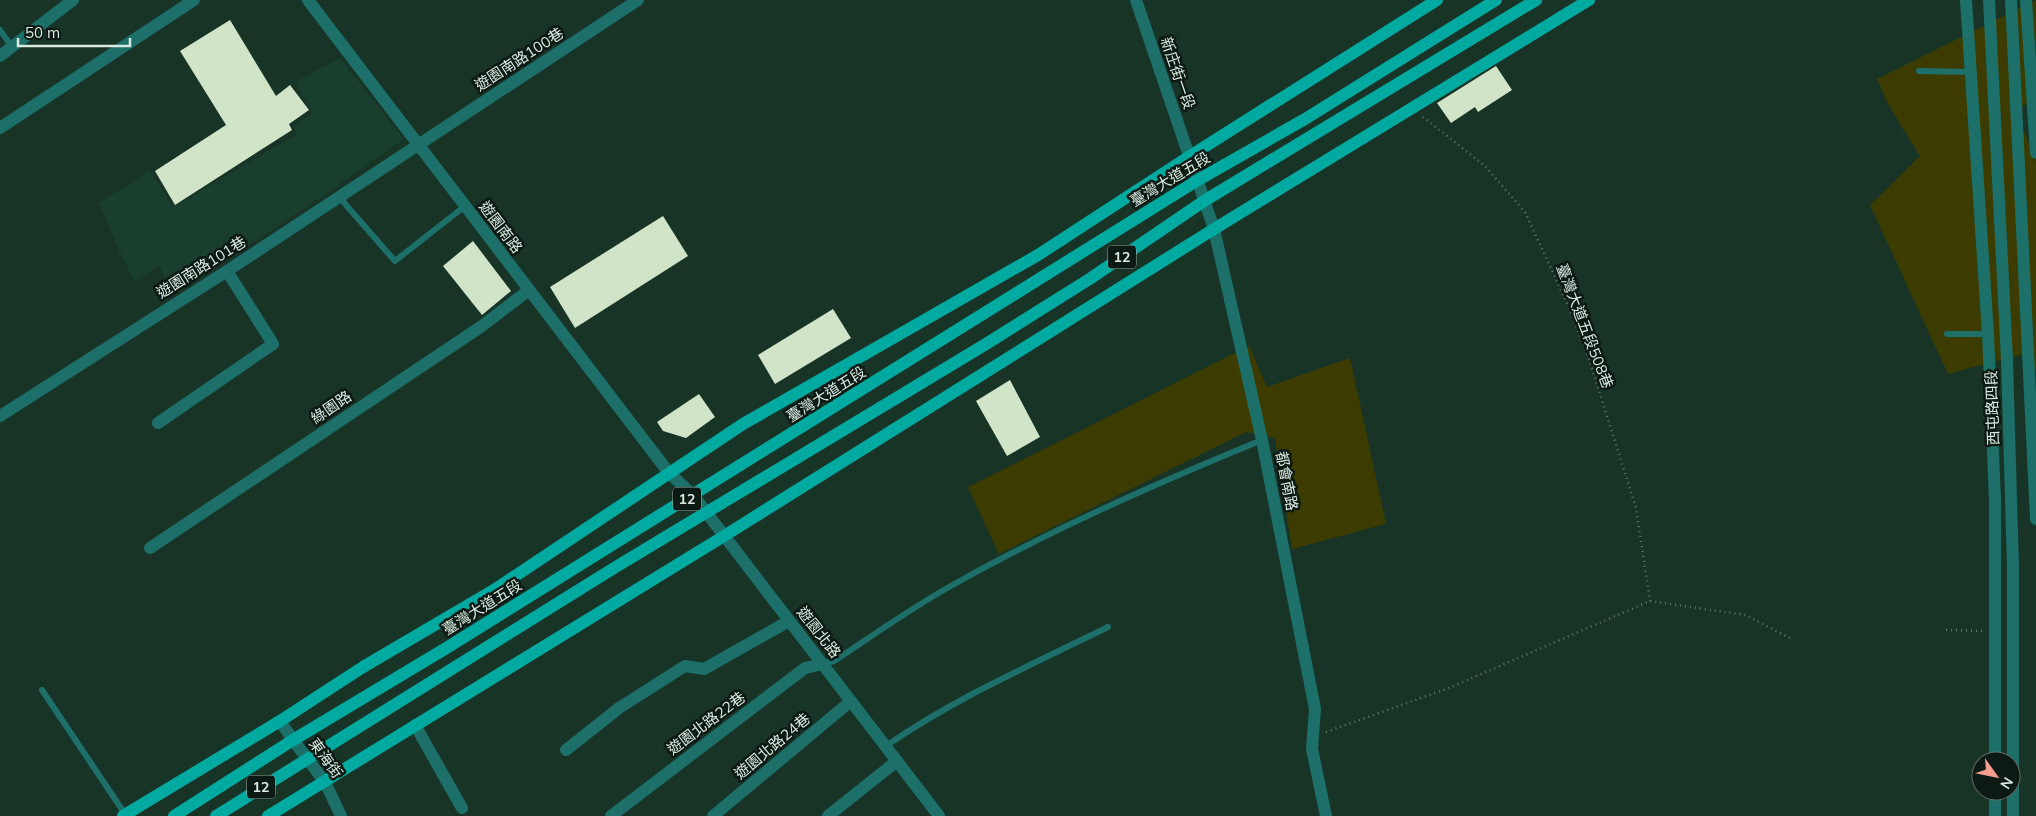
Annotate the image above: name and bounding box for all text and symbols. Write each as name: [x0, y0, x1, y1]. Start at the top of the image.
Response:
scale bar: [18, 15, 130, 47]
text: 50 m: [25, 23, 60, 42]
street label: 遊園南路100巷: [471, 23, 567, 95]
street label: 新庄街一段: [1157, 34, 1199, 112]
street label: 臺灣大道五段: [1127, 148, 1213, 210]
street label: 遊園南路: [475, 197, 527, 257]
street label: 遊園南路101巷: [153, 232, 249, 302]
road number: 12: [1108, 246, 1136, 268]
street label: 臺灣大道五段508巷: [1552, 261, 1618, 391]
street label: 臺灣大道五段: [783, 362, 869, 426]
street label: 西屯路四段: [1981, 370, 2003, 446]
street label: 綠園路: [307, 387, 355, 427]
street label: 都會南路: [1272, 450, 1302, 512]
road number: 12: [673, 488, 701, 510]
street label: 臺灣大道五段: [439, 575, 525, 639]
street label: 遊園北路: [793, 603, 845, 661]
street label: 遊園北路22巷: [663, 687, 749, 759]
street label: 遊園北路24巷: [730, 709, 814, 783]
street label: 東海街: [305, 734, 347, 782]
north arrow: [1971, 751, 2021, 801]
text: N: [1996, 774, 2017, 792]
road number: 12: [247, 776, 275, 799]

